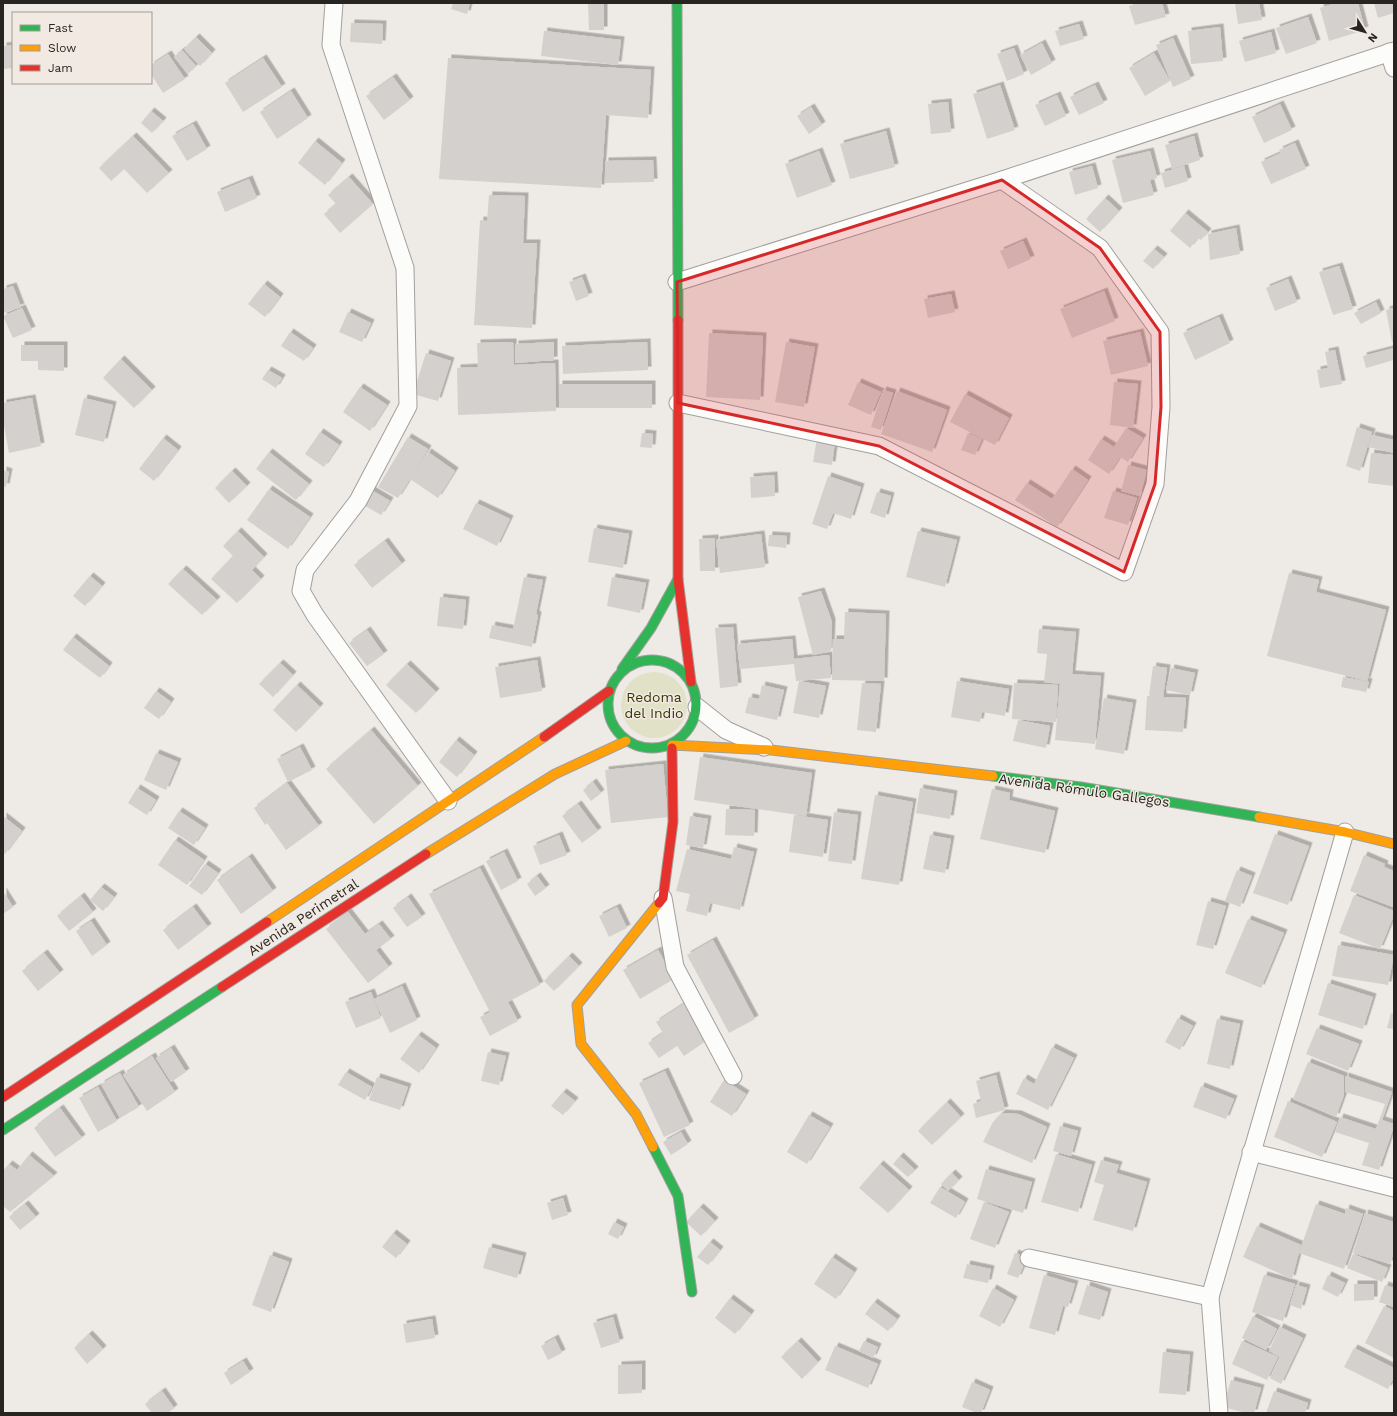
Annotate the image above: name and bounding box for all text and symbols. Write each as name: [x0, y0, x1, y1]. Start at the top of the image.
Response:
legend: [12, 12, 152, 84]
north arrow: [1345, 12, 1385, 52]
text: Fast: [48, 21, 73, 35]
text: N: [1365, 31, 1380, 45]
text: Slow: [48, 41, 76, 55]
text: Jam: [48, 61, 73, 75]
park label: Redoma del Indio: [624, 689, 684, 721]
street label: Avenida Rómulo Gallegos: [997, 770, 1171, 810]
street label: Avenida Perimetral: [245, 875, 362, 959]

